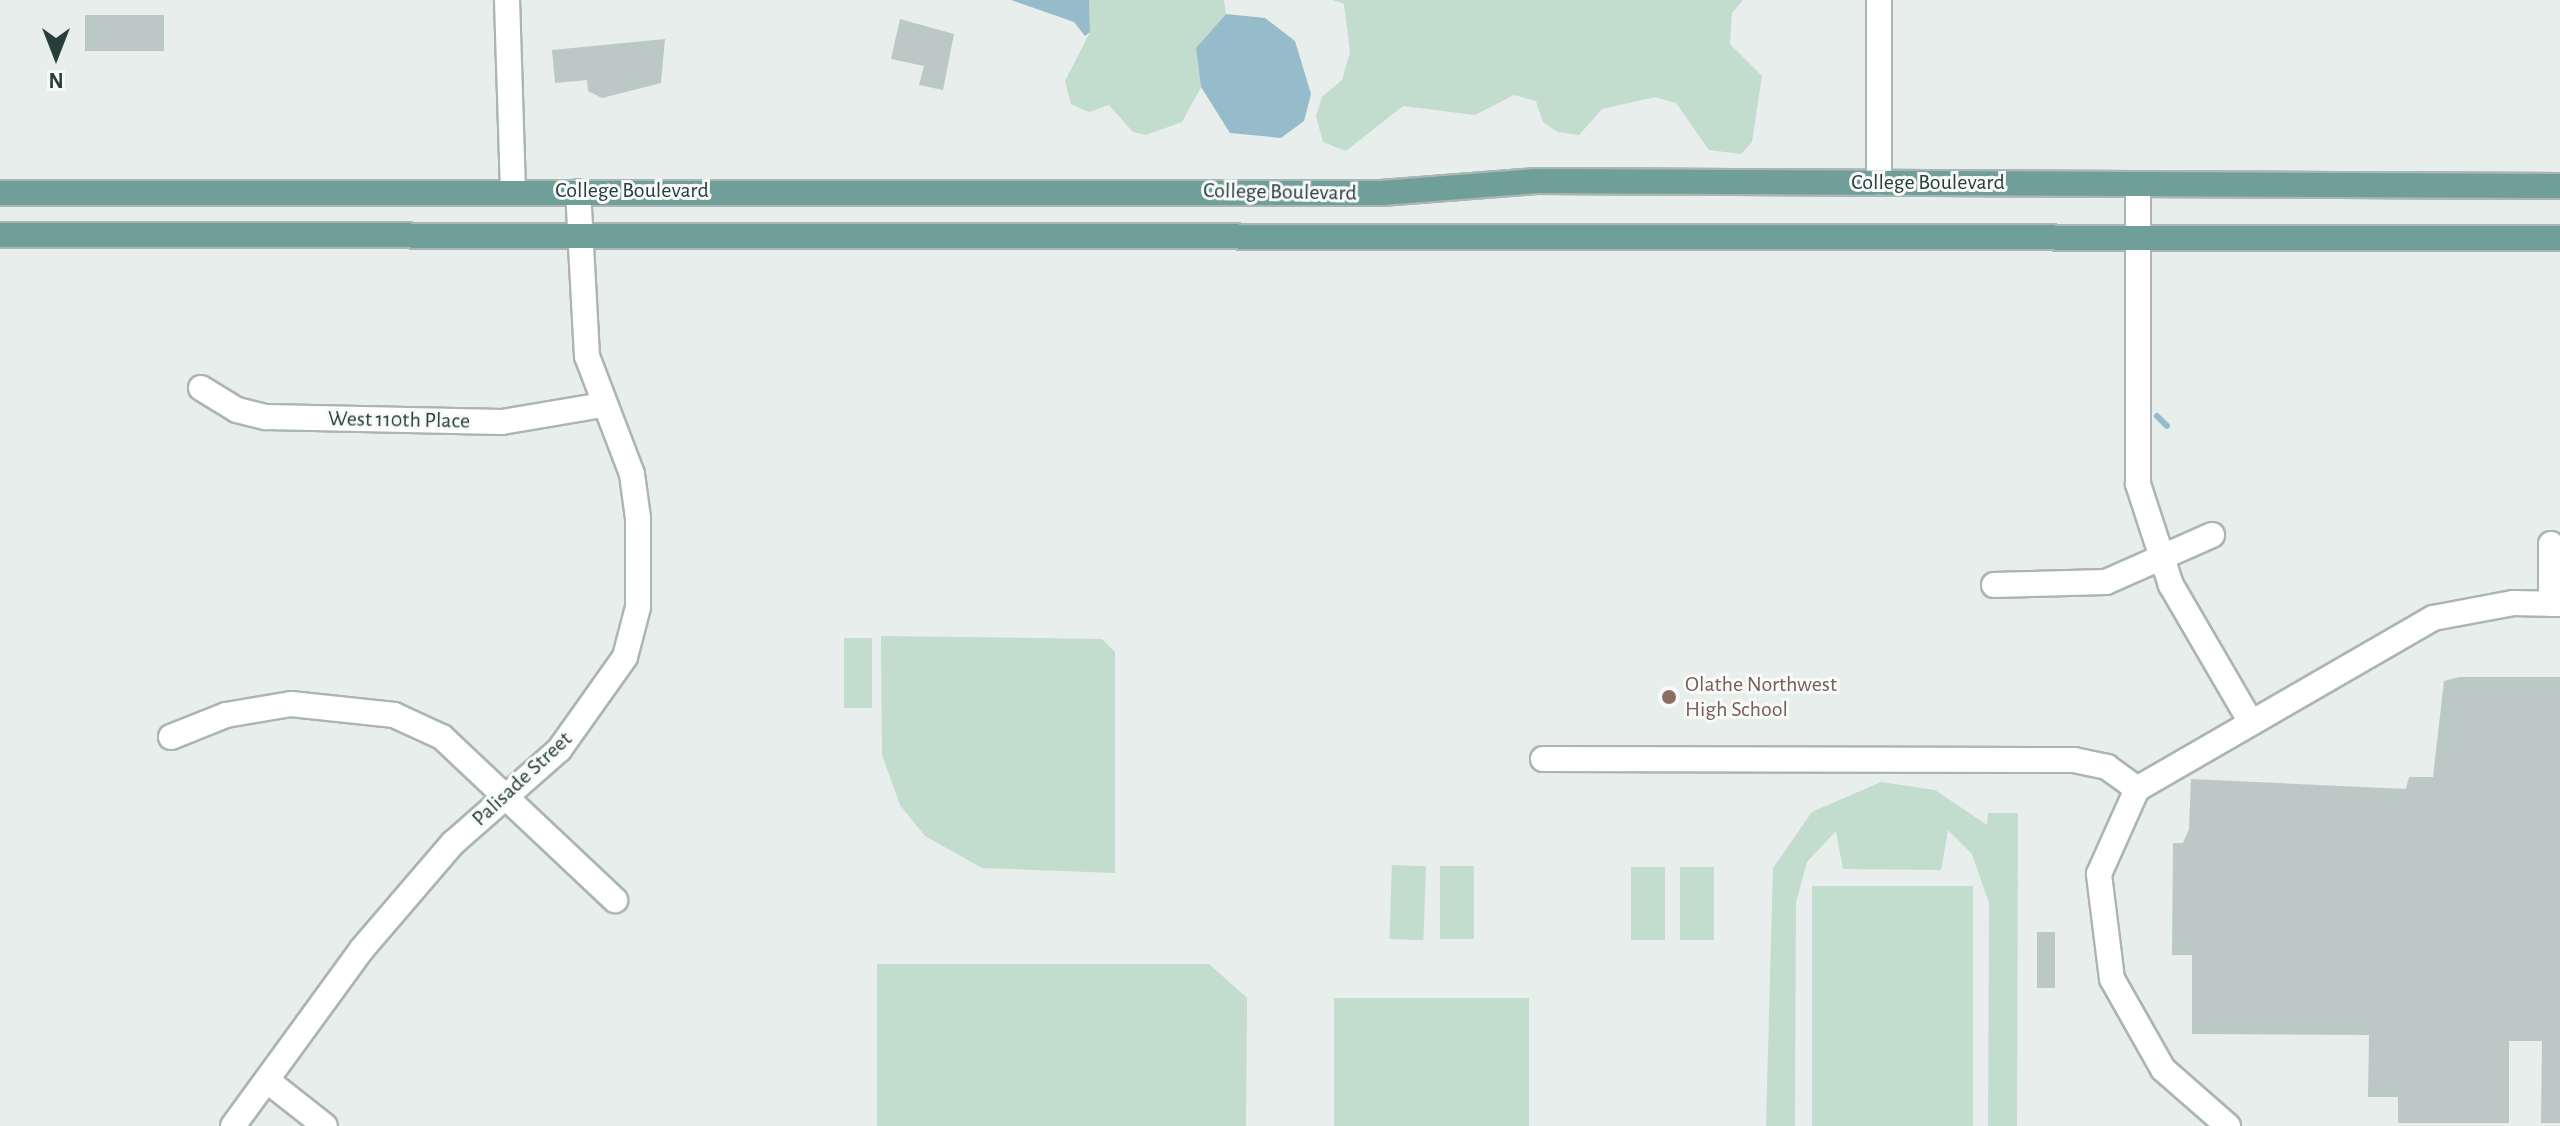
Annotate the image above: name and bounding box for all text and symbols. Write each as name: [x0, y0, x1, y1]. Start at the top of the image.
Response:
north arrow: [16, 16, 96, 96]
text: N: [48, 69, 64, 91]
street label: College Boulevard: [1851, 170, 2005, 196]
street label: College Boulevard: [1203, 177, 1357, 207]
street label: College Boulevard: [555, 178, 709, 204]
street label: West 110th Place: [328, 406, 470, 434]
place label: Olathe Northwest High School: [1685, 671, 1837, 722]
marker: Olathe Northwest High School: [1660, 688, 1678, 706]
street label: Palisade Street: [467, 726, 577, 832]

